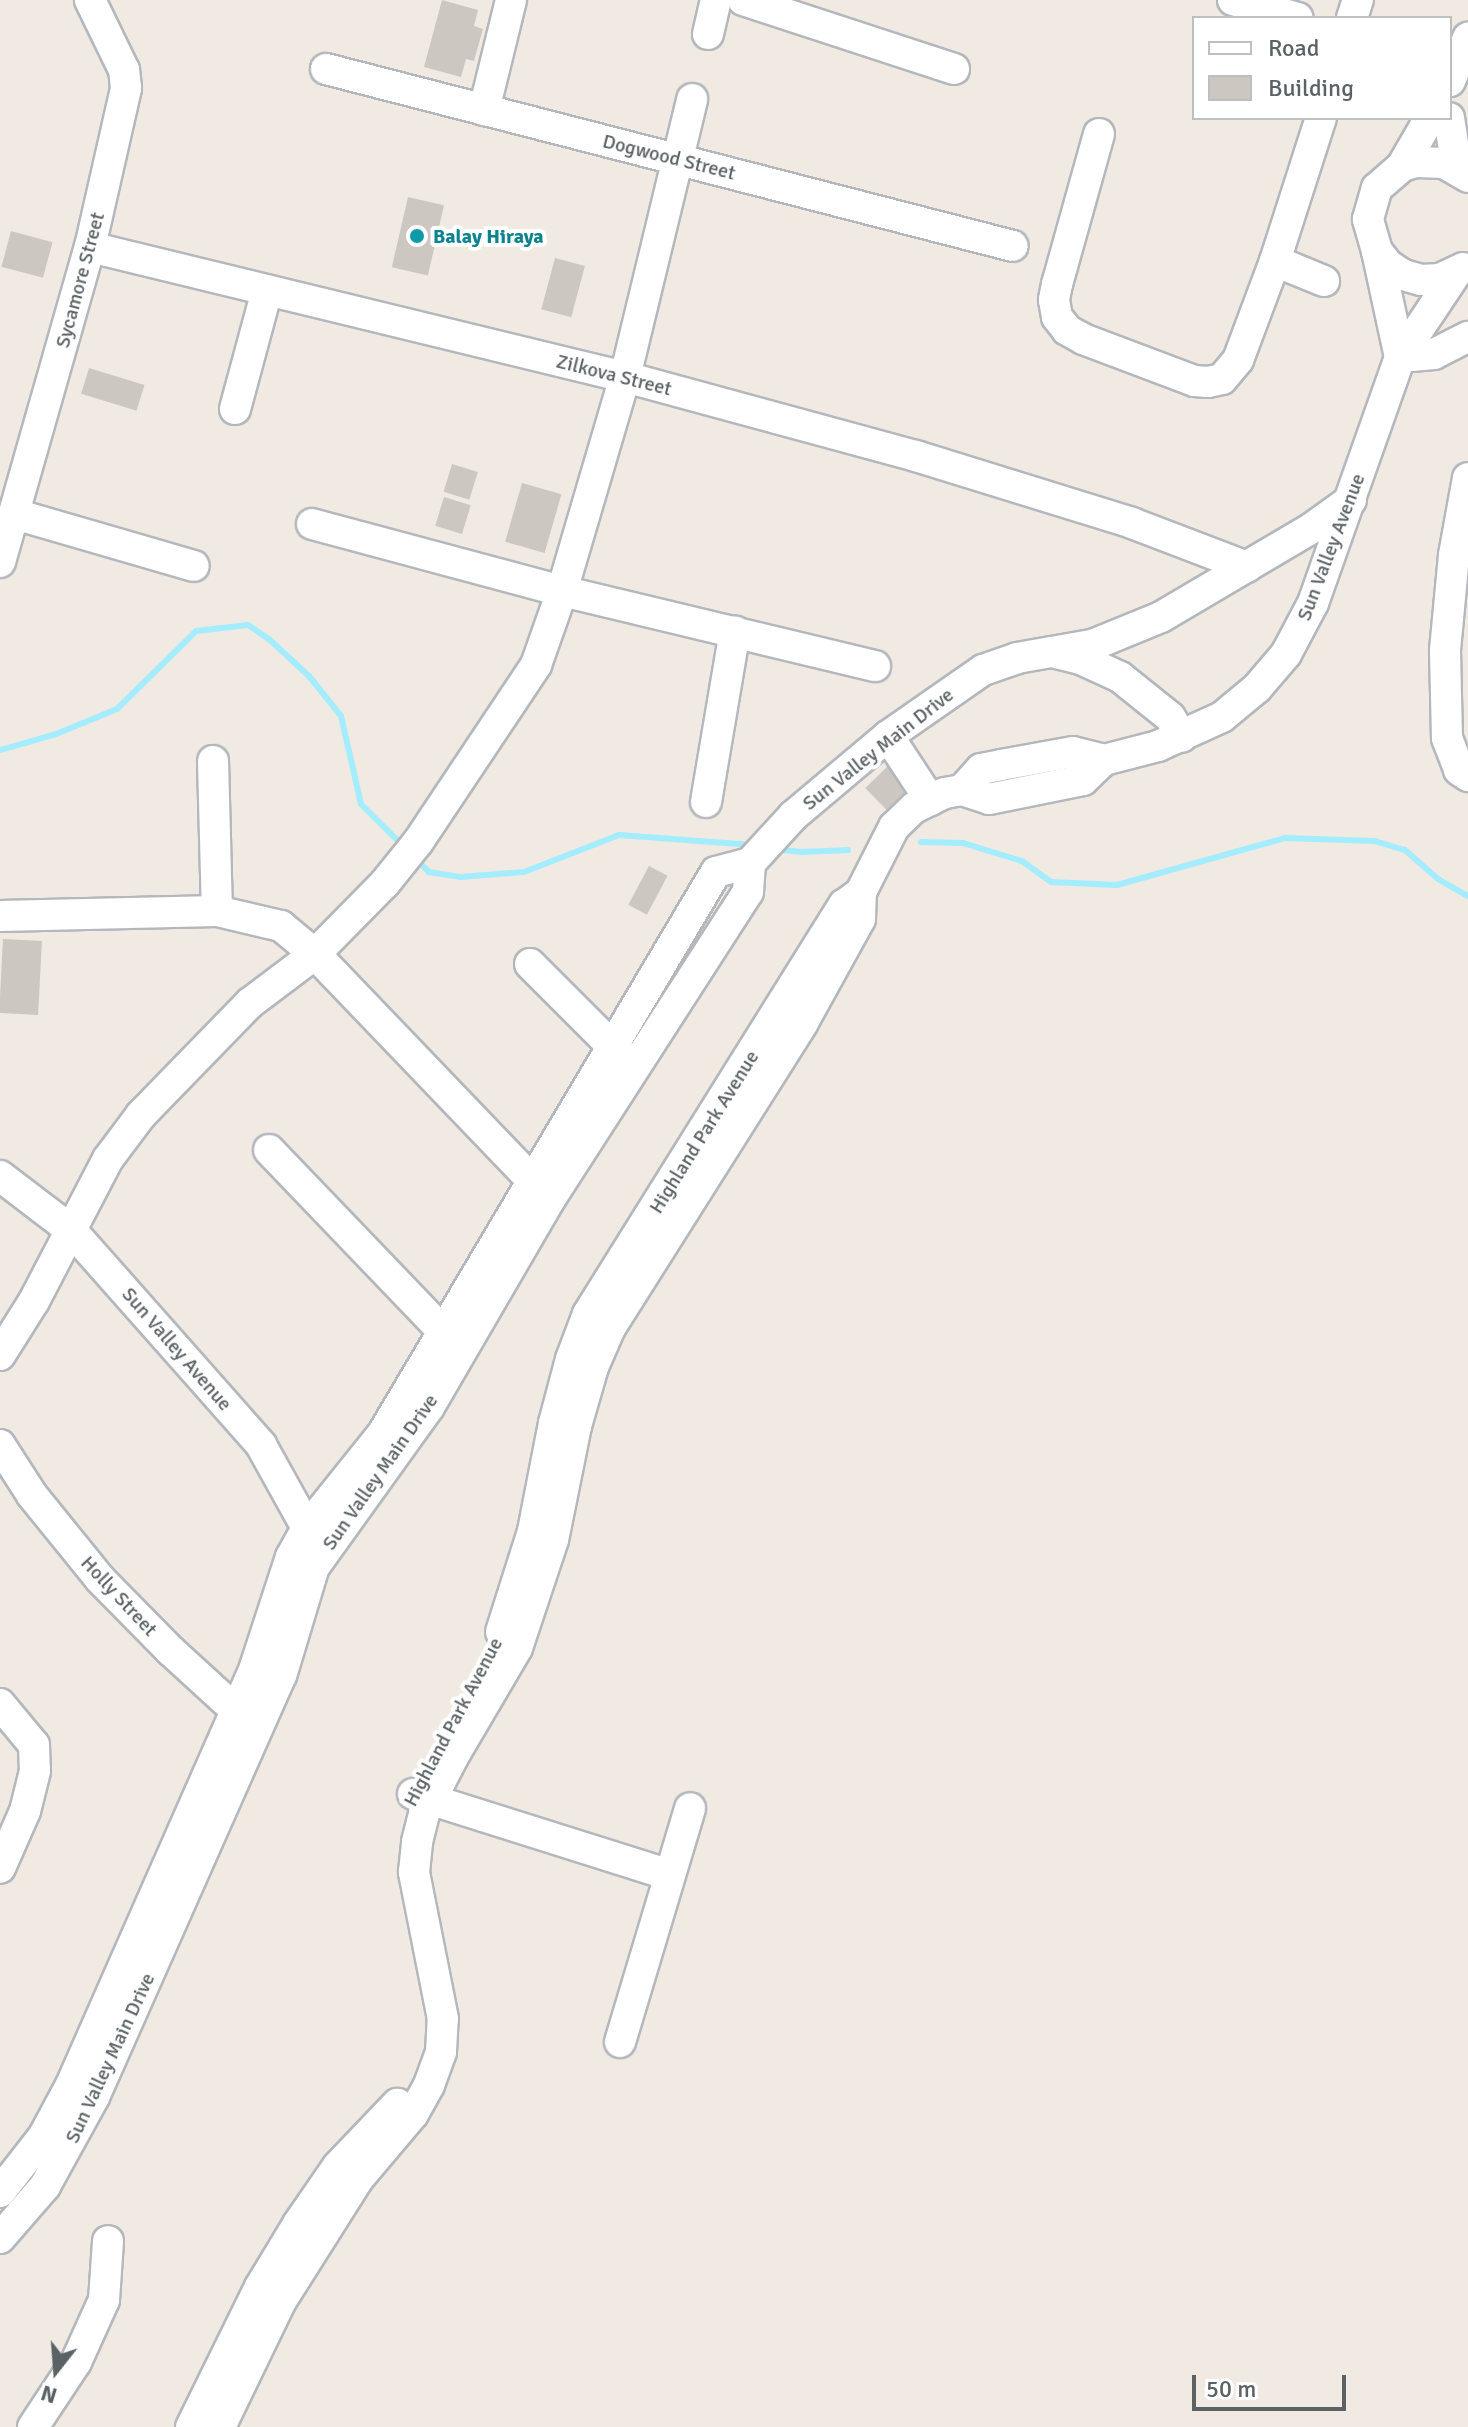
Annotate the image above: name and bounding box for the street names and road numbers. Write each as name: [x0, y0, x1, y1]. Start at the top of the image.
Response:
street label: Dogwood Street: [600, 129, 738, 185]
street label: Sycamore Street: [50, 210, 110, 350]
street label: Zilkova Street: [554, 349, 674, 401]
street label: Sun Valley Avenue: [1292, 470, 1370, 624]
street label: Sun Valley Main Drive: [798, 683, 958, 815]
street label: Highland Park Avenue: [644, 1046, 764, 1218]
street label: Sun Valley Avenue: [117, 1282, 237, 1416]
street label: Sun Valley Main Drive: [317, 1389, 443, 1555]
street label: Holly Street: [76, 1551, 162, 1641]
street label: Highland Park Avenue: [398, 1633, 508, 1811]
street label: Sun Valley Main Drive: [60, 1969, 160, 2147]

